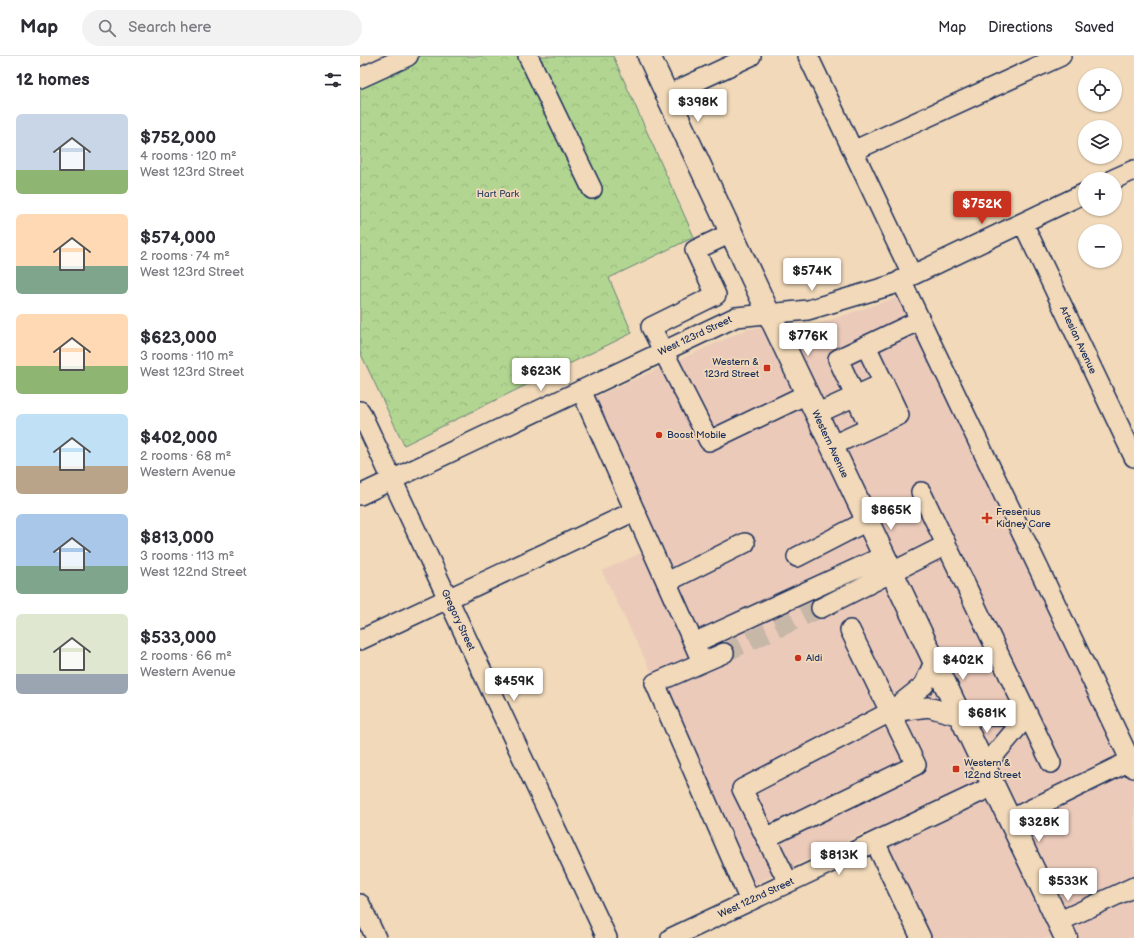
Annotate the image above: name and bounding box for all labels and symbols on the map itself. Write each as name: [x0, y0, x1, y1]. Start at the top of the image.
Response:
pin: $398K: [670, 89, 726, 123]
park label: Hart Park: [477, 188, 519, 200]
pin: $752K: [954, 191, 1010, 225]
pin: $574K: [784, 258, 840, 292]
street label: Artesian Avenue: [1057, 304, 1099, 376]
street label: West 123rd Street: [656, 314, 734, 358]
pin: $776K: [780, 323, 836, 357]
place label: Western & 123rd Street: [704, 356, 759, 380]
pin: $623K: [513, 358, 569, 392]
marker: Western & 123rd Street: [762, 363, 772, 373]
street label: Western Avenue: [809, 408, 851, 480]
place label: Boost Mobile: [667, 429, 726, 441]
marker: Boost Mobile: [654, 430, 664, 440]
pin: $865K: [863, 497, 919, 531]
place label: Fresenius Kidney Care: [996, 506, 1051, 530]
marker: Fresenius Kidney Care: [981, 512, 993, 524]
street label: Gregory Street: [439, 587, 477, 653]
pin: $402K: [935, 647, 991, 681]
place label: Aldi: [806, 652, 822, 664]
marker: Aldi: [793, 653, 803, 663]
pin: $459K: [486, 668, 542, 702]
pin: $681K: [959, 700, 1015, 734]
place label: Western & 122nd Street: [964, 757, 1021, 781]
marker: Western & 122nd Street: [951, 764, 961, 774]
pin: $328K: [1011, 809, 1067, 843]
pin: $813K: [811, 842, 867, 876]
pin: $533K: [1040, 868, 1096, 902]
street label: West 122nd Street: [716, 875, 796, 921]

